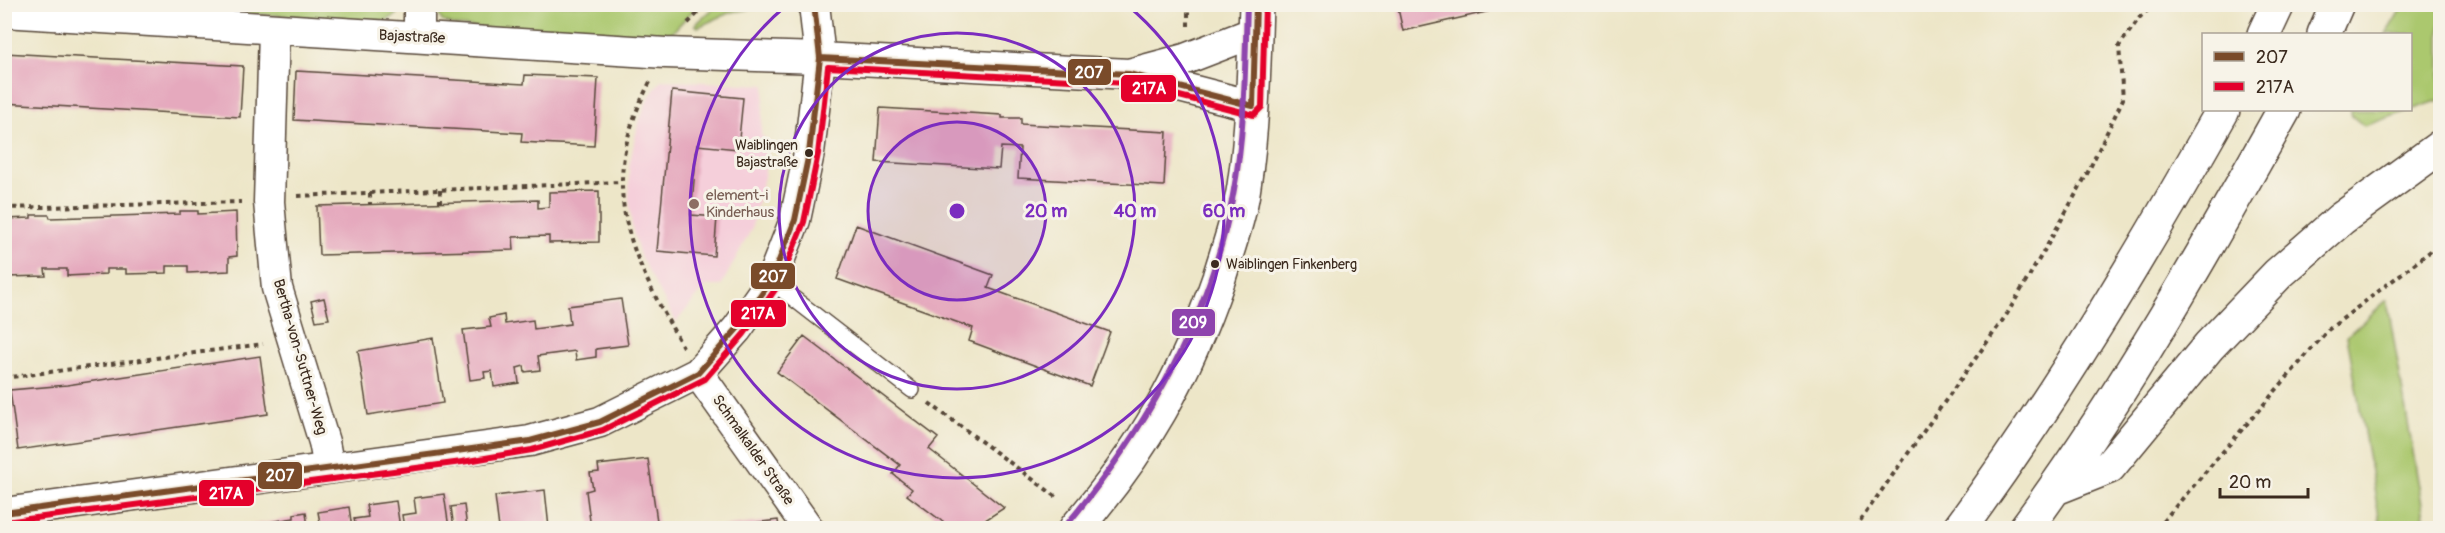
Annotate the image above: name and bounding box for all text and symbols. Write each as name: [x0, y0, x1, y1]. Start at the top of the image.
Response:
street label: Bajastraße: [378, 26, 446, 48]
legend: [2202, 33, 2412, 111]
text: 207: [2256, 46, 2288, 69]
line badge: 207: [1067, 58, 1112, 86]
text: 207: [1075, 63, 1104, 83]
line badge: 217A: [1120, 74, 1177, 103]
text: 217A: [2256, 76, 2295, 99]
text: 217A: [1132, 79, 1167, 99]
place label: Waiblingen Bajastraße: [735, 137, 798, 171]
marker: Waiblingen Bajastraße: [803, 147, 815, 159]
place label: element-i Kinderhaus: [706, 186, 775, 222]
marker: element-i Kinderhaus: [687, 197, 701, 211]
text: 20 m: [1025, 200, 1067, 223]
text: 40 m: [1114, 200, 1156, 223]
text: 60 m: [1203, 200, 1245, 223]
centre of rings: [947, 201, 967, 221]
place label: Waiblingen Finkenberg: [1226, 256, 1357, 273]
marker: Waiblingen Finkenberg: [1209, 258, 1221, 270]
line badge: 207: [750, 262, 796, 290]
text: 207: [759, 267, 788, 287]
street label: Bertha-von-Suttner-Weg: [269, 277, 331, 437]
line badge: 217A: [730, 299, 787, 328]
text: 217A: [741, 304, 776, 324]
line badge: 209: [1171, 308, 1216, 337]
text: 209: [1179, 313, 1207, 333]
street label: Schmalkalder Straße: [708, 391, 798, 509]
line badge: 207: [257, 461, 303, 490]
scale bar: [2220, 461, 2308, 499]
text: 207: [266, 466, 295, 486]
text: 20 m: [2229, 471, 2271, 494]
line badge: 217A: [198, 479, 255, 507]
text: 217A: [209, 484, 244, 504]

